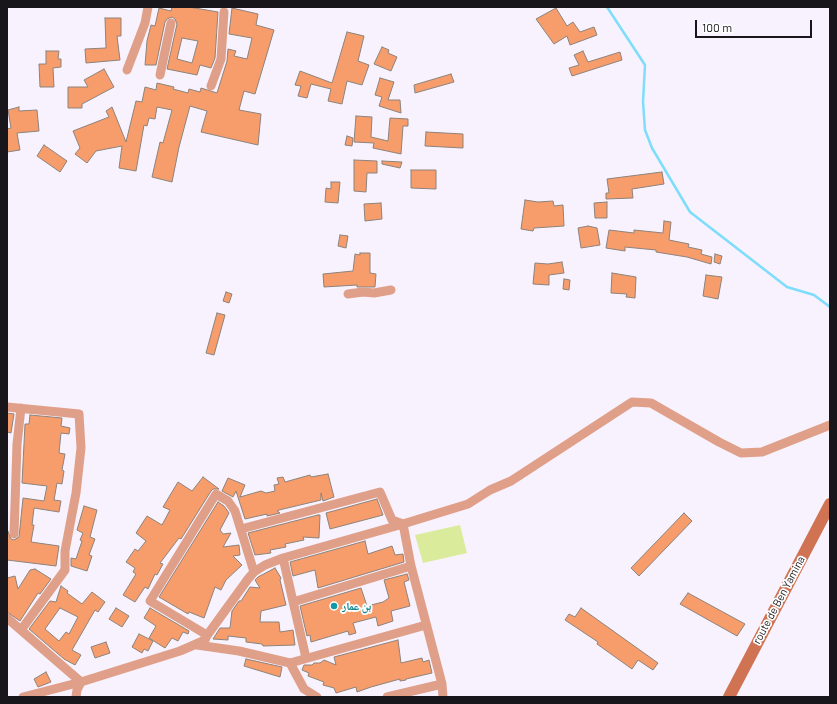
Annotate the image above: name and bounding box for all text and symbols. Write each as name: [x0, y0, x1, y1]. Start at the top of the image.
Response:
scale bar: [697, 12, 814, 38]
text: 100 m: [702, 20, 732, 34]
street label: route de Ben Yamina: [750, 554, 808, 646]
place label: بن عمار: [342, 599, 371, 613]
marker: بن عمار: [329, 601, 339, 611]

